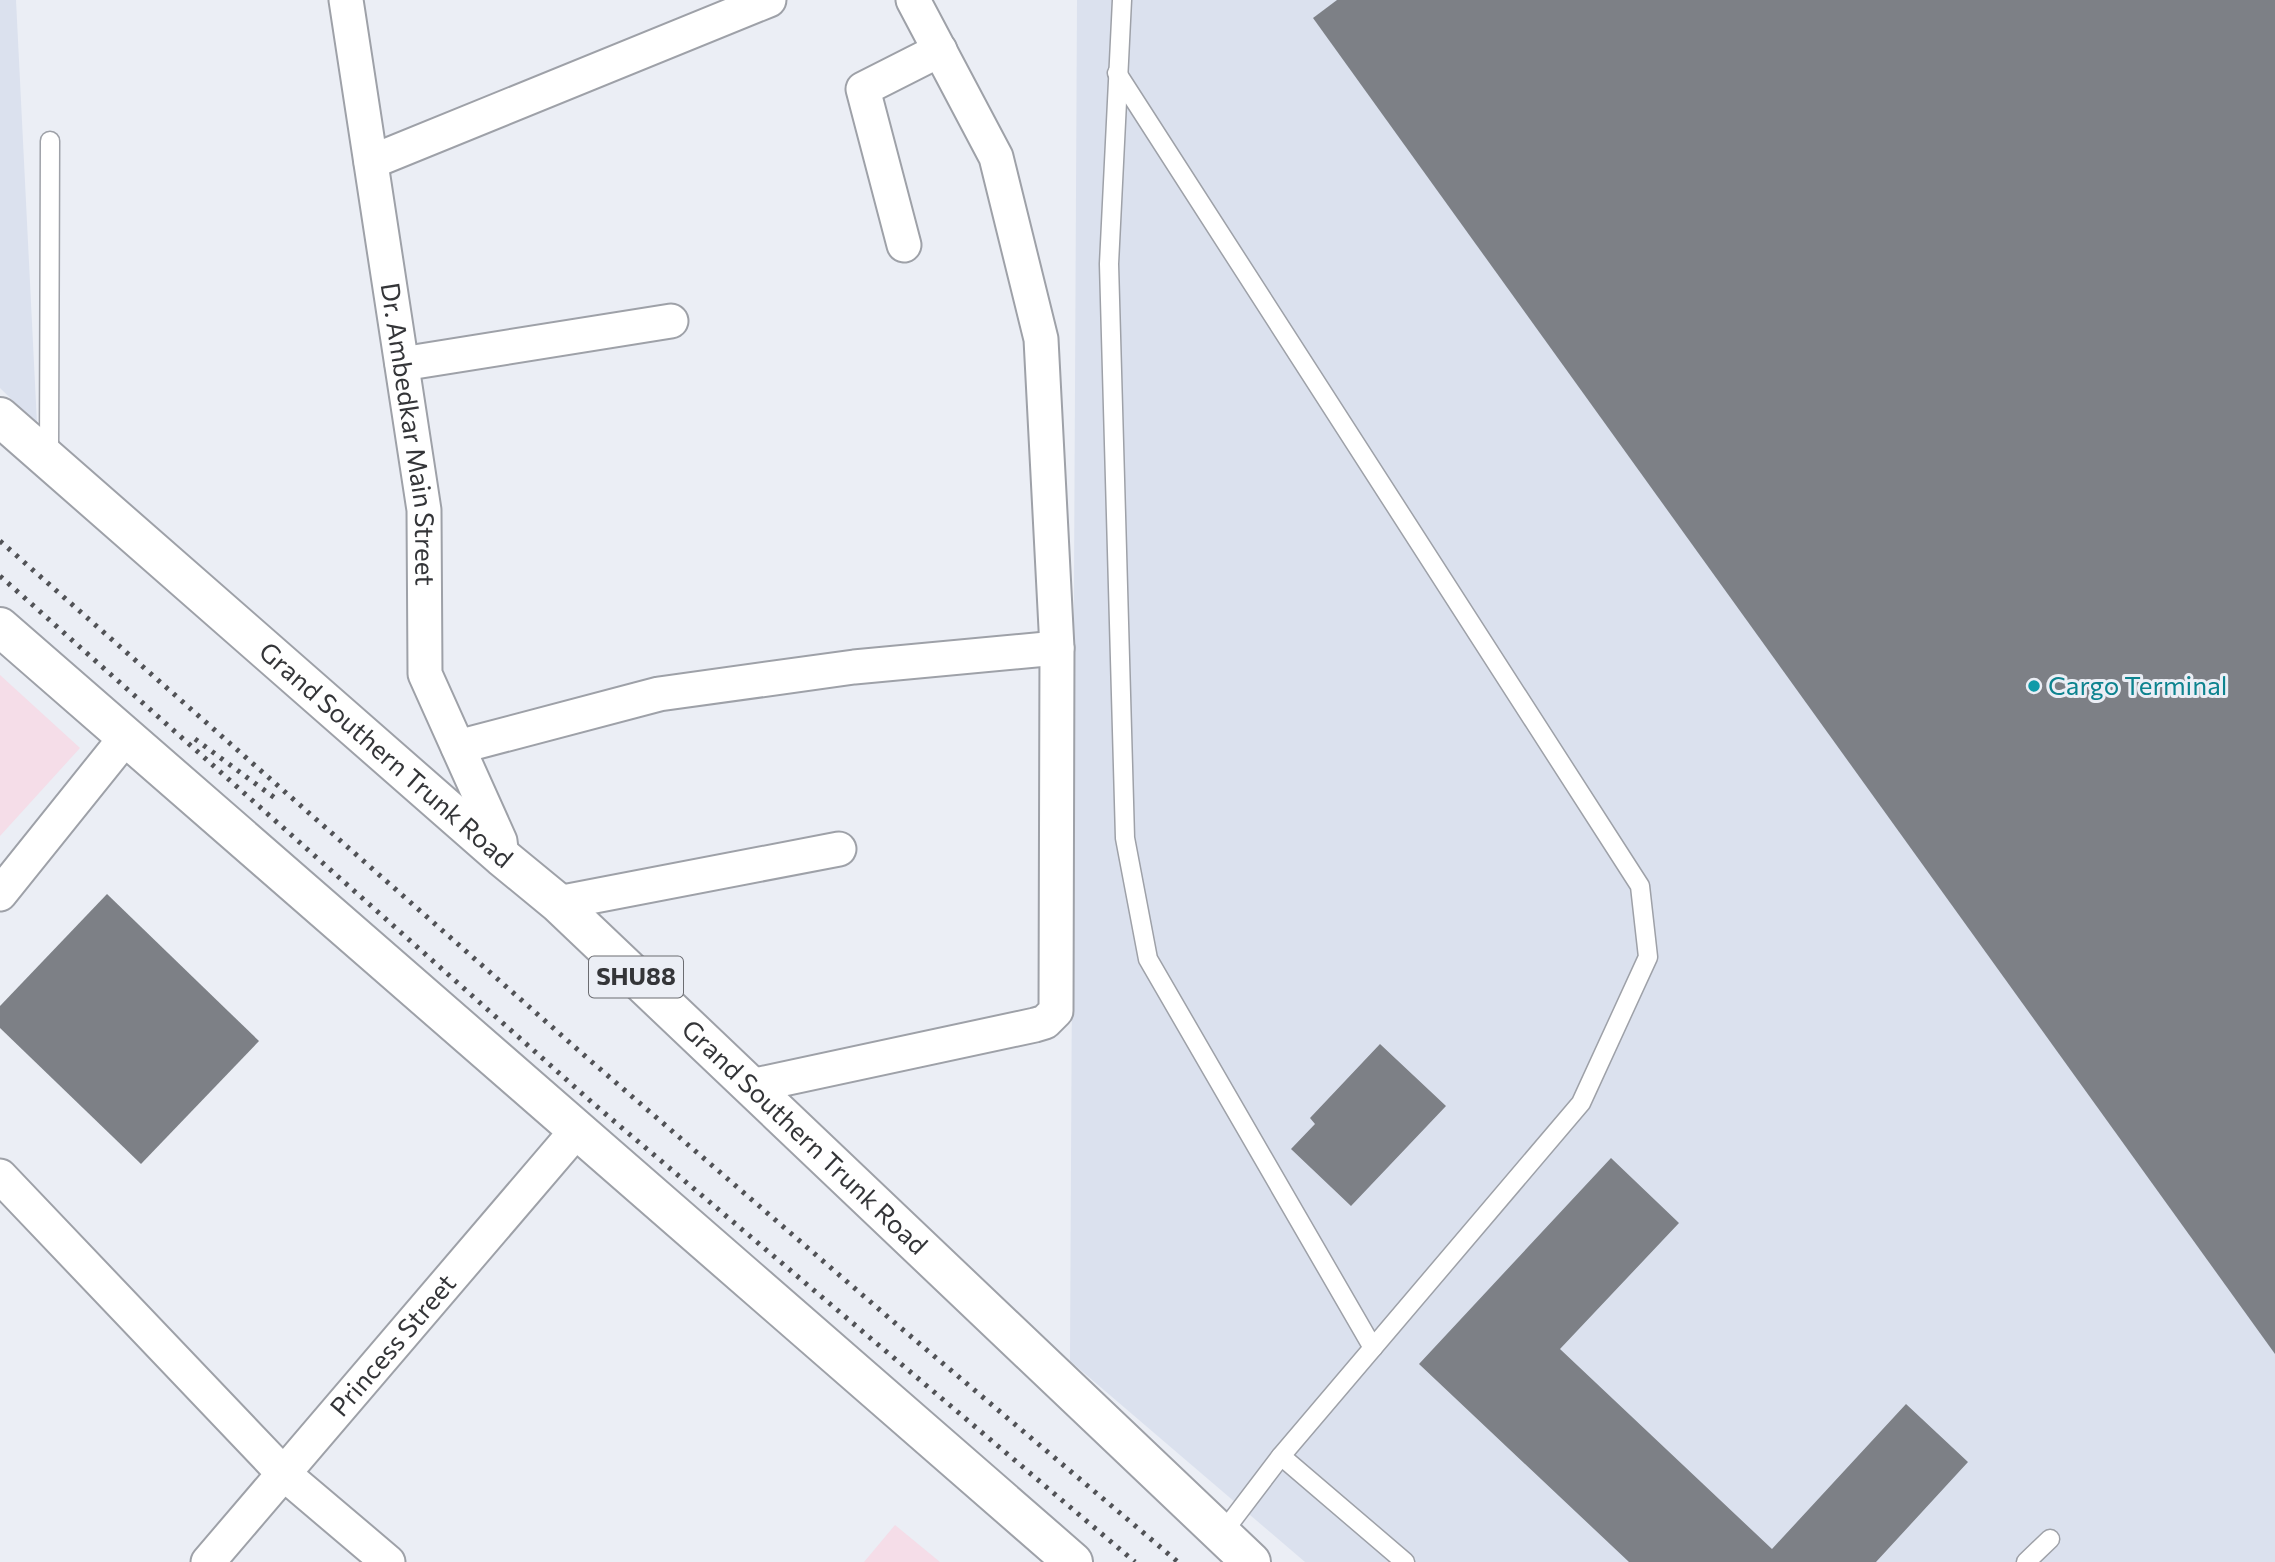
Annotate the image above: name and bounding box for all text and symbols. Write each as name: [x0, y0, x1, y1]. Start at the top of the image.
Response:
street label: Dr. Ambedkar Main Street: [375, 280, 441, 586]
street label: Grand Southern Trunk Road: [254, 635, 520, 873]
place label: Cargo Terminal: [2048, 669, 2227, 700]
marker: Cargo Terminal: [2026, 678, 2042, 694]
road number: SHU88: [589, 957, 683, 998]
street label: Grand Southern Trunk Road: [676, 1012, 934, 1260]
street label: Princess Street: [323, 1267, 461, 1422]

